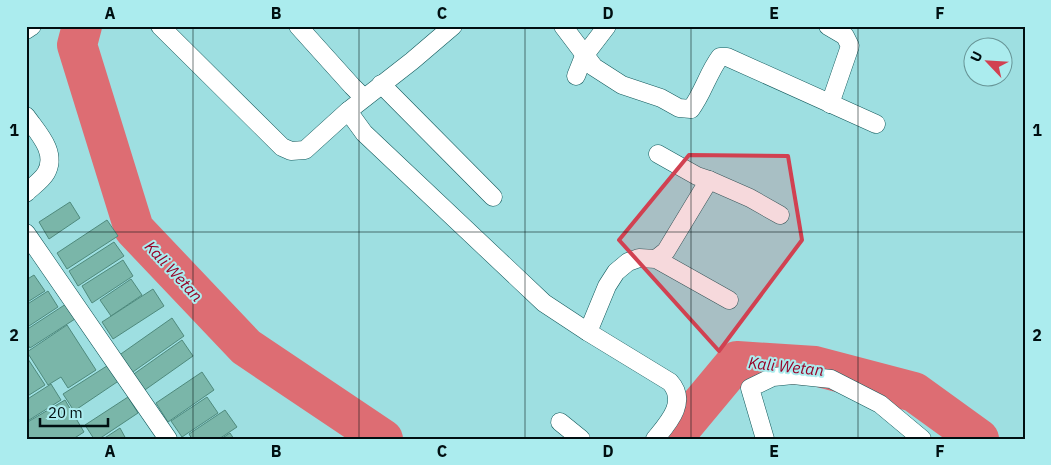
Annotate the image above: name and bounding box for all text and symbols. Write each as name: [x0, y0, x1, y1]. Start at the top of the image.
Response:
text: A: [105, 3, 116, 23]
text: B: [271, 3, 282, 23]
text: C: [437, 3, 447, 23]
text: D: [602, 3, 614, 23]
text: E: [769, 3, 779, 23]
text: F: [935, 3, 945, 23]
north arrow: [964, 38, 1014, 88]
text: U: [966, 48, 986, 65]
text: 1: [9, 120, 19, 140]
text: 1: [1032, 120, 1042, 140]
water label: Kali Wetan: [141, 236, 207, 306]
text: 2: [9, 325, 19, 345]
text: 2: [1032, 325, 1042, 345]
water label: Kali Wetan: [747, 352, 825, 380]
scale bar: [40, 395, 108, 427]
text: 20 m: [48, 403, 83, 422]
text: A: [105, 441, 116, 461]
text: B: [271, 441, 282, 461]
text: C: [437, 441, 447, 461]
text: D: [602, 441, 614, 461]
text: E: [769, 441, 779, 461]
text: F: [935, 441, 945, 461]

